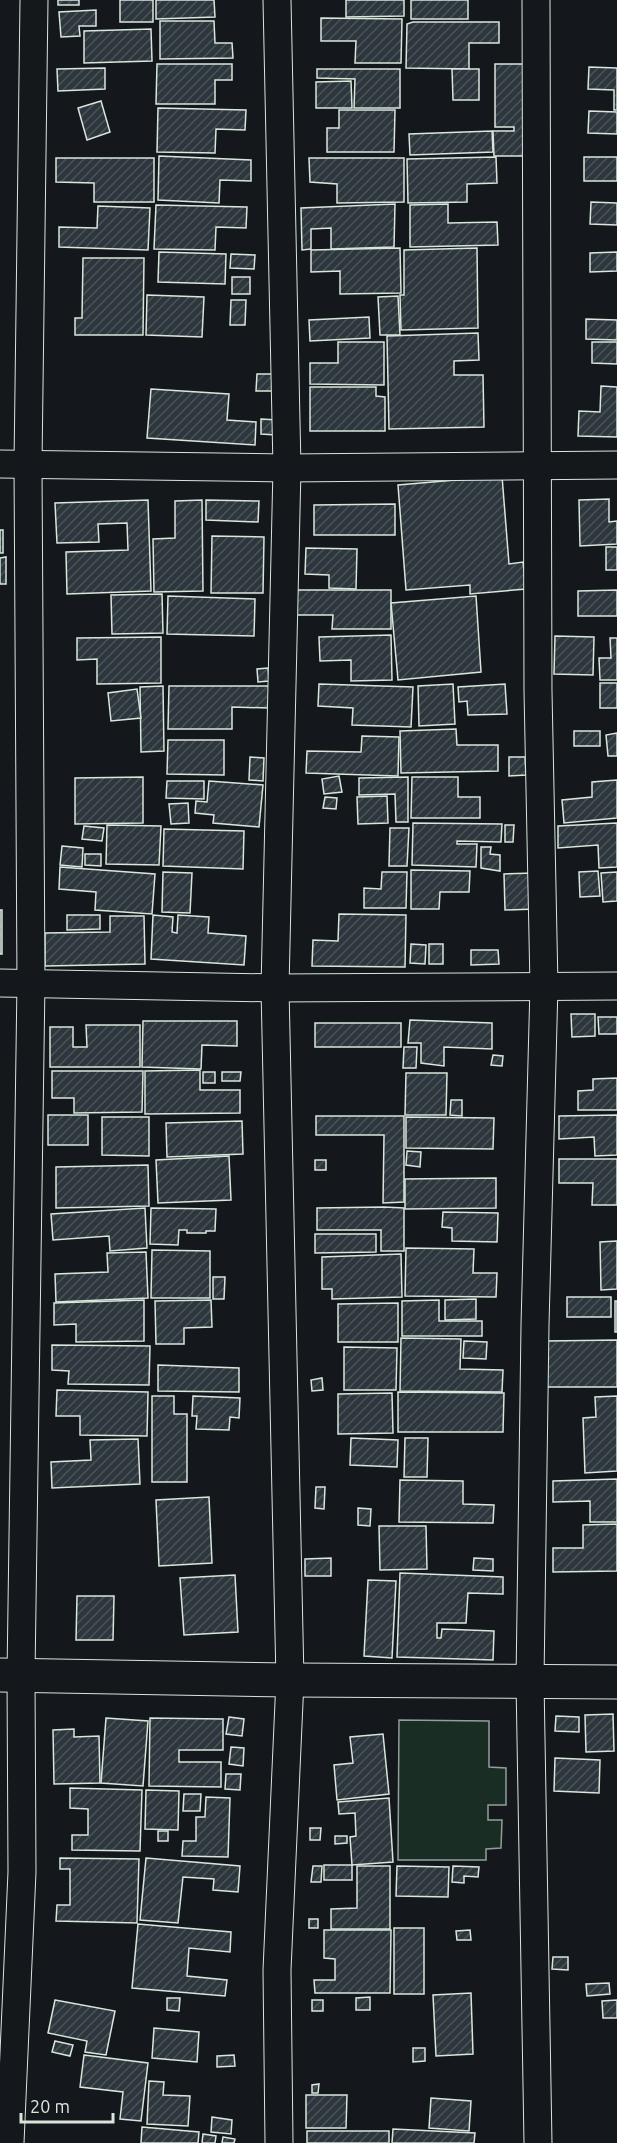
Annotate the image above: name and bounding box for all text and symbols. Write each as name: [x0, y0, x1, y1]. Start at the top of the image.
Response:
scale bar: [21, 2086, 112, 2124]
text: 20 m: [30, 2096, 70, 2116]

